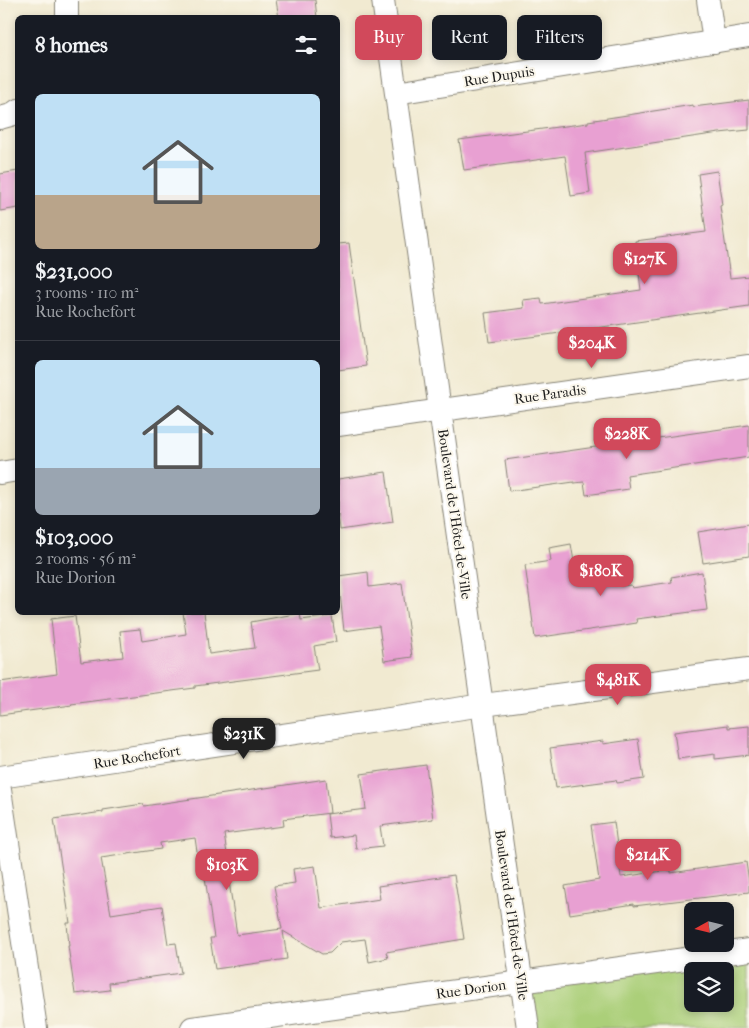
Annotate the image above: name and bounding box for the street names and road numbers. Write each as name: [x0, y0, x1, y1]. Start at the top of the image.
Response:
street label: Rue Dupuis: [463, 63, 536, 90]
street label: Rue Paradis: [513, 381, 587, 408]
street label: Boulevard de l'Hôtel-de-Ville: [434, 428, 475, 600]
street label: Rue Rochefort: [92, 742, 182, 773]
street label: Boulevard de l'Hôtel-de-Ville: [491, 829, 532, 1001]
street label: Rue Dorion: [435, 976, 507, 1003]

